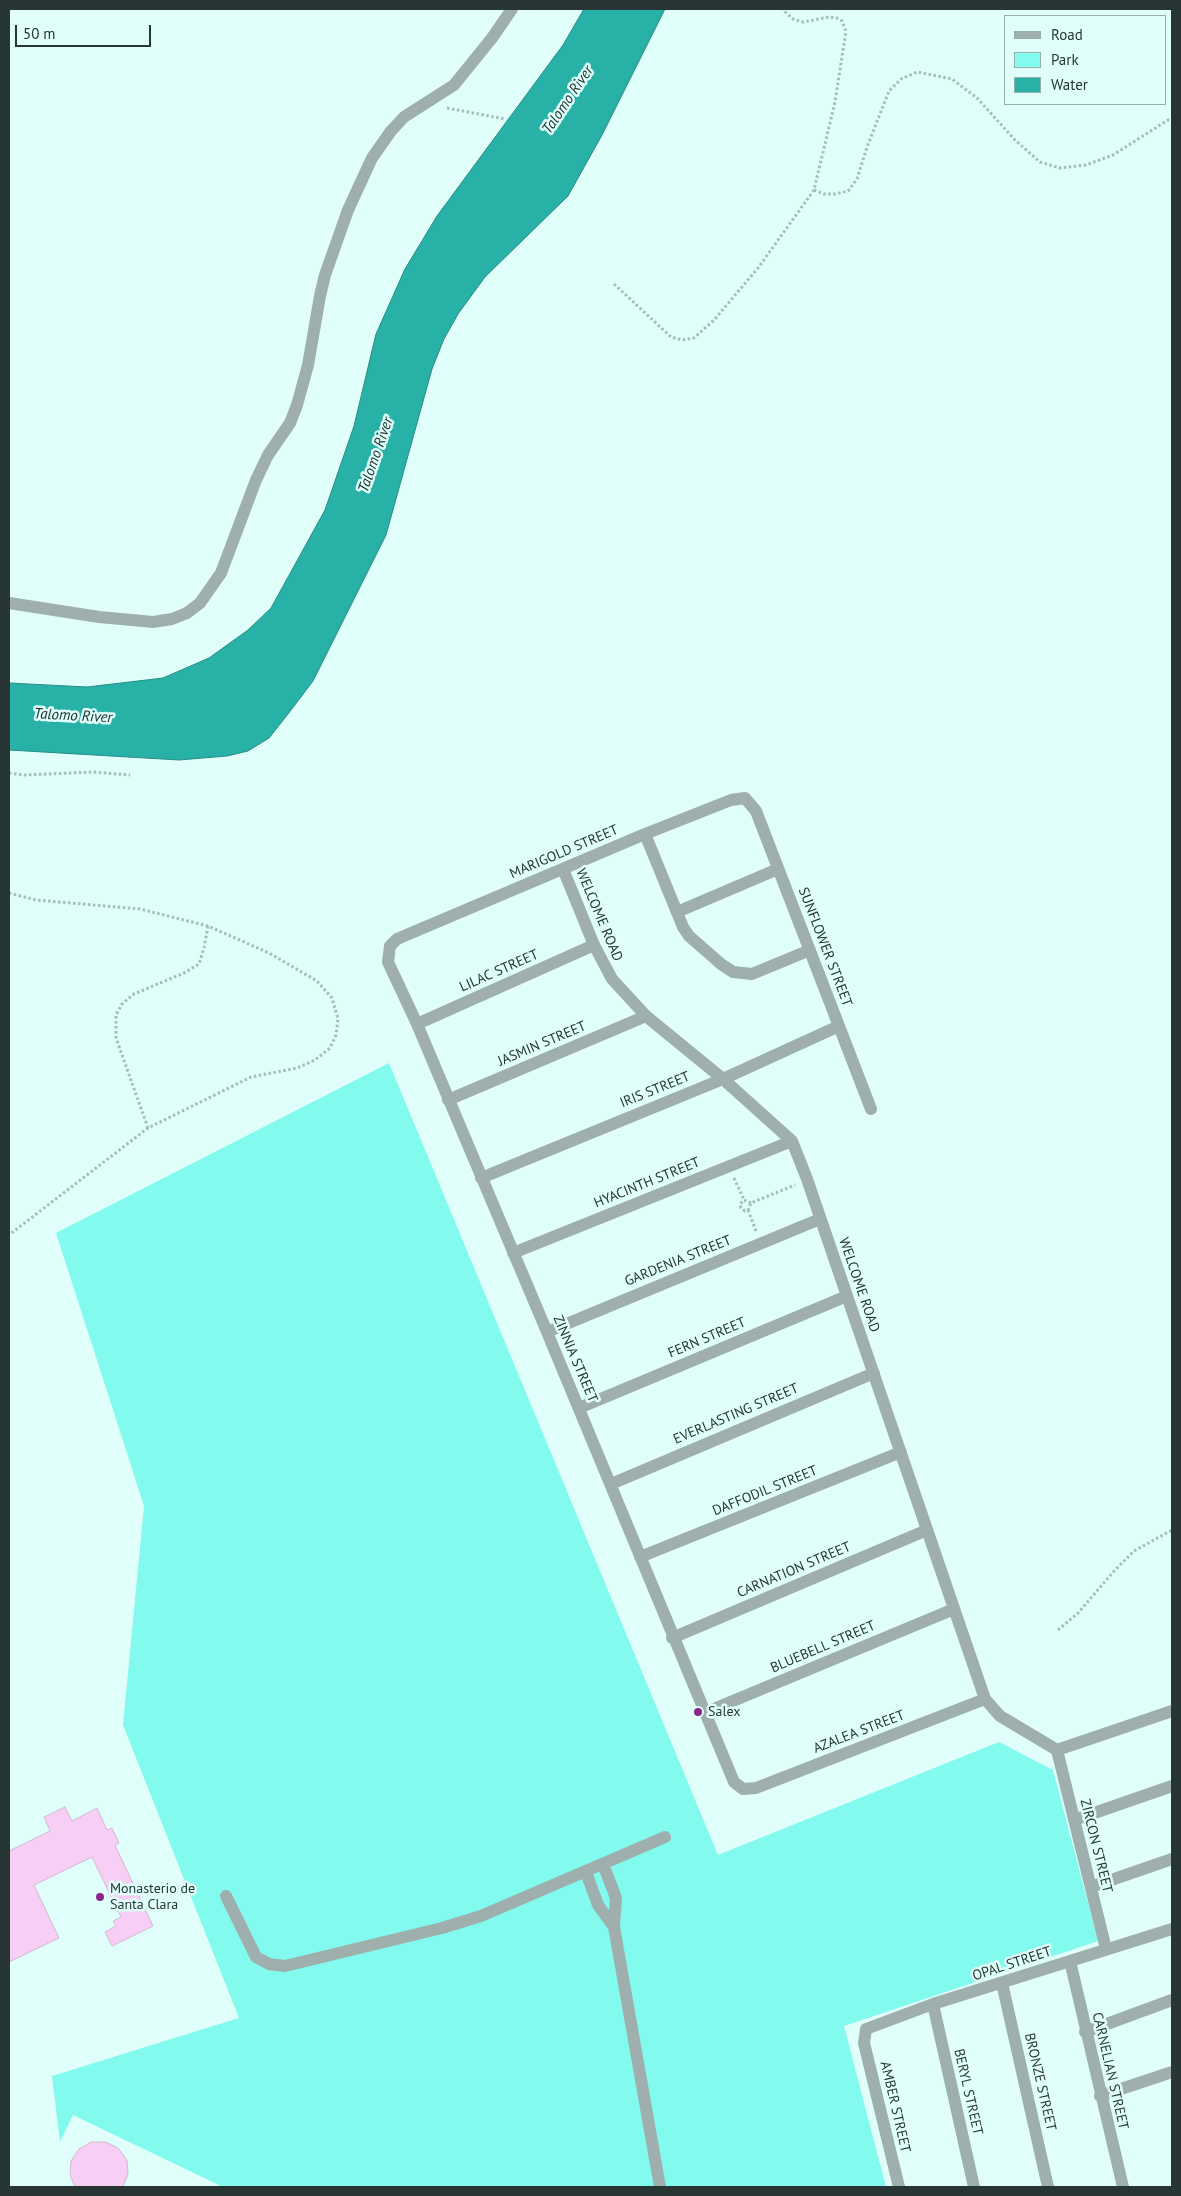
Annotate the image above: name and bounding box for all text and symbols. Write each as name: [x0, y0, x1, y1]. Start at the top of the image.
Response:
scale bar: [18, 15, 154, 47]
legend: [1004, 15, 1166, 105]
text: 50 m: [23, 24, 56, 43]
text: Road: [1051, 25, 1083, 44]
text: Park: [1051, 50, 1079, 69]
water label: Talomo River: [539, 62, 597, 138]
text: Water: [1051, 75, 1088, 94]
water label: Talomo River: [355, 415, 397, 495]
water label: Talomo River: [33, 705, 113, 727]
street label: MARIGOLD STREET: [507, 822, 621, 882]
street label: WELCOME ROAD: [572, 866, 626, 964]
street label: SUNFLOWER STREET: [795, 885, 855, 1009]
street label: LILAC STREET: [457, 946, 541, 996]
street label: JASMIN STREET: [495, 1018, 589, 1070]
street label: IRIS STREET: [618, 1068, 692, 1112]
street label: HYACINTH STREET: [592, 1154, 702, 1212]
street label: GARDENIA STREET: [622, 1232, 734, 1290]
street label: WELCOME ROAD: [835, 1235, 883, 1335]
street label: ZINNIA STREET: [549, 1313, 601, 1405]
street label: FERN STREET: [666, 1314, 748, 1362]
street label: EVERLASTING STREET: [671, 1380, 801, 1448]
street label: DAFFODIL STREET: [710, 1462, 820, 1520]
street label: CARNATION STREET: [735, 1538, 853, 1602]
street label: BLUEBELL STREET: [768, 1617, 878, 1677]
place label: Salex: [708, 1704, 740, 1720]
marker: Salex: [692, 1706, 704, 1718]
street label: AZALEA STREET: [811, 1707, 907, 1757]
street label: ZIRCON STREET: [1076, 1797, 1116, 1895]
place label: Monasterio de Santa Clara: [110, 1881, 195, 1914]
marker: Monasterio de Santa Clara: [94, 1891, 106, 1903]
street label: OPAL STREET: [970, 1943, 1054, 1985]
street label: CARNELIAN STREET: [1088, 2011, 1132, 2131]
street label: BRONZE STREET: [1021, 2031, 1059, 2133]
street label: BERYL STREET: [950, 2047, 986, 2137]
street label: AMBER STREET: [876, 2060, 914, 2154]

